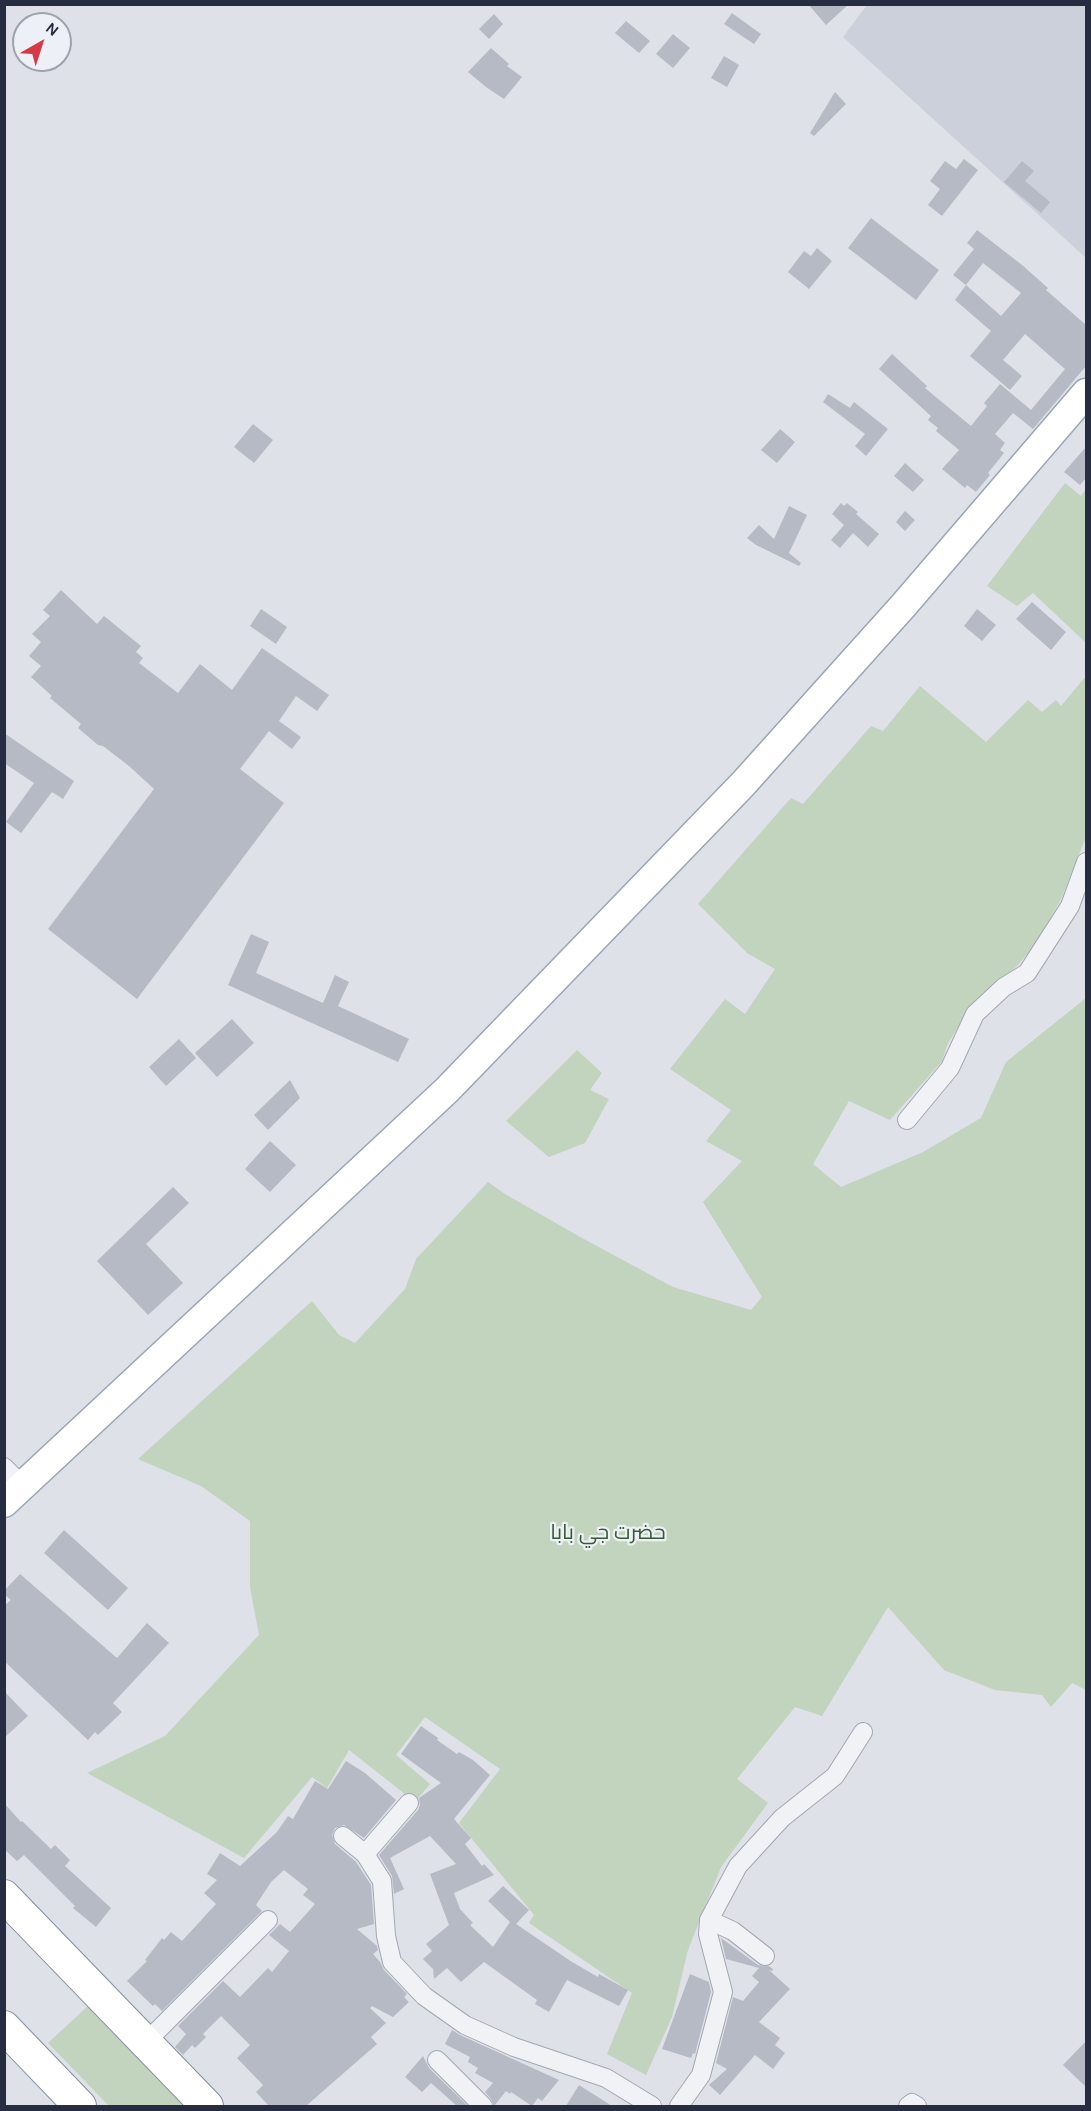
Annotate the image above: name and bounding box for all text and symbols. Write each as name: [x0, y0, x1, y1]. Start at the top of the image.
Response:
north arrow: [12, 12, 72, 72]
text: N: [42, 18, 63, 40]
park label: حضرت جي بابا: [550, 1520, 666, 1546]

